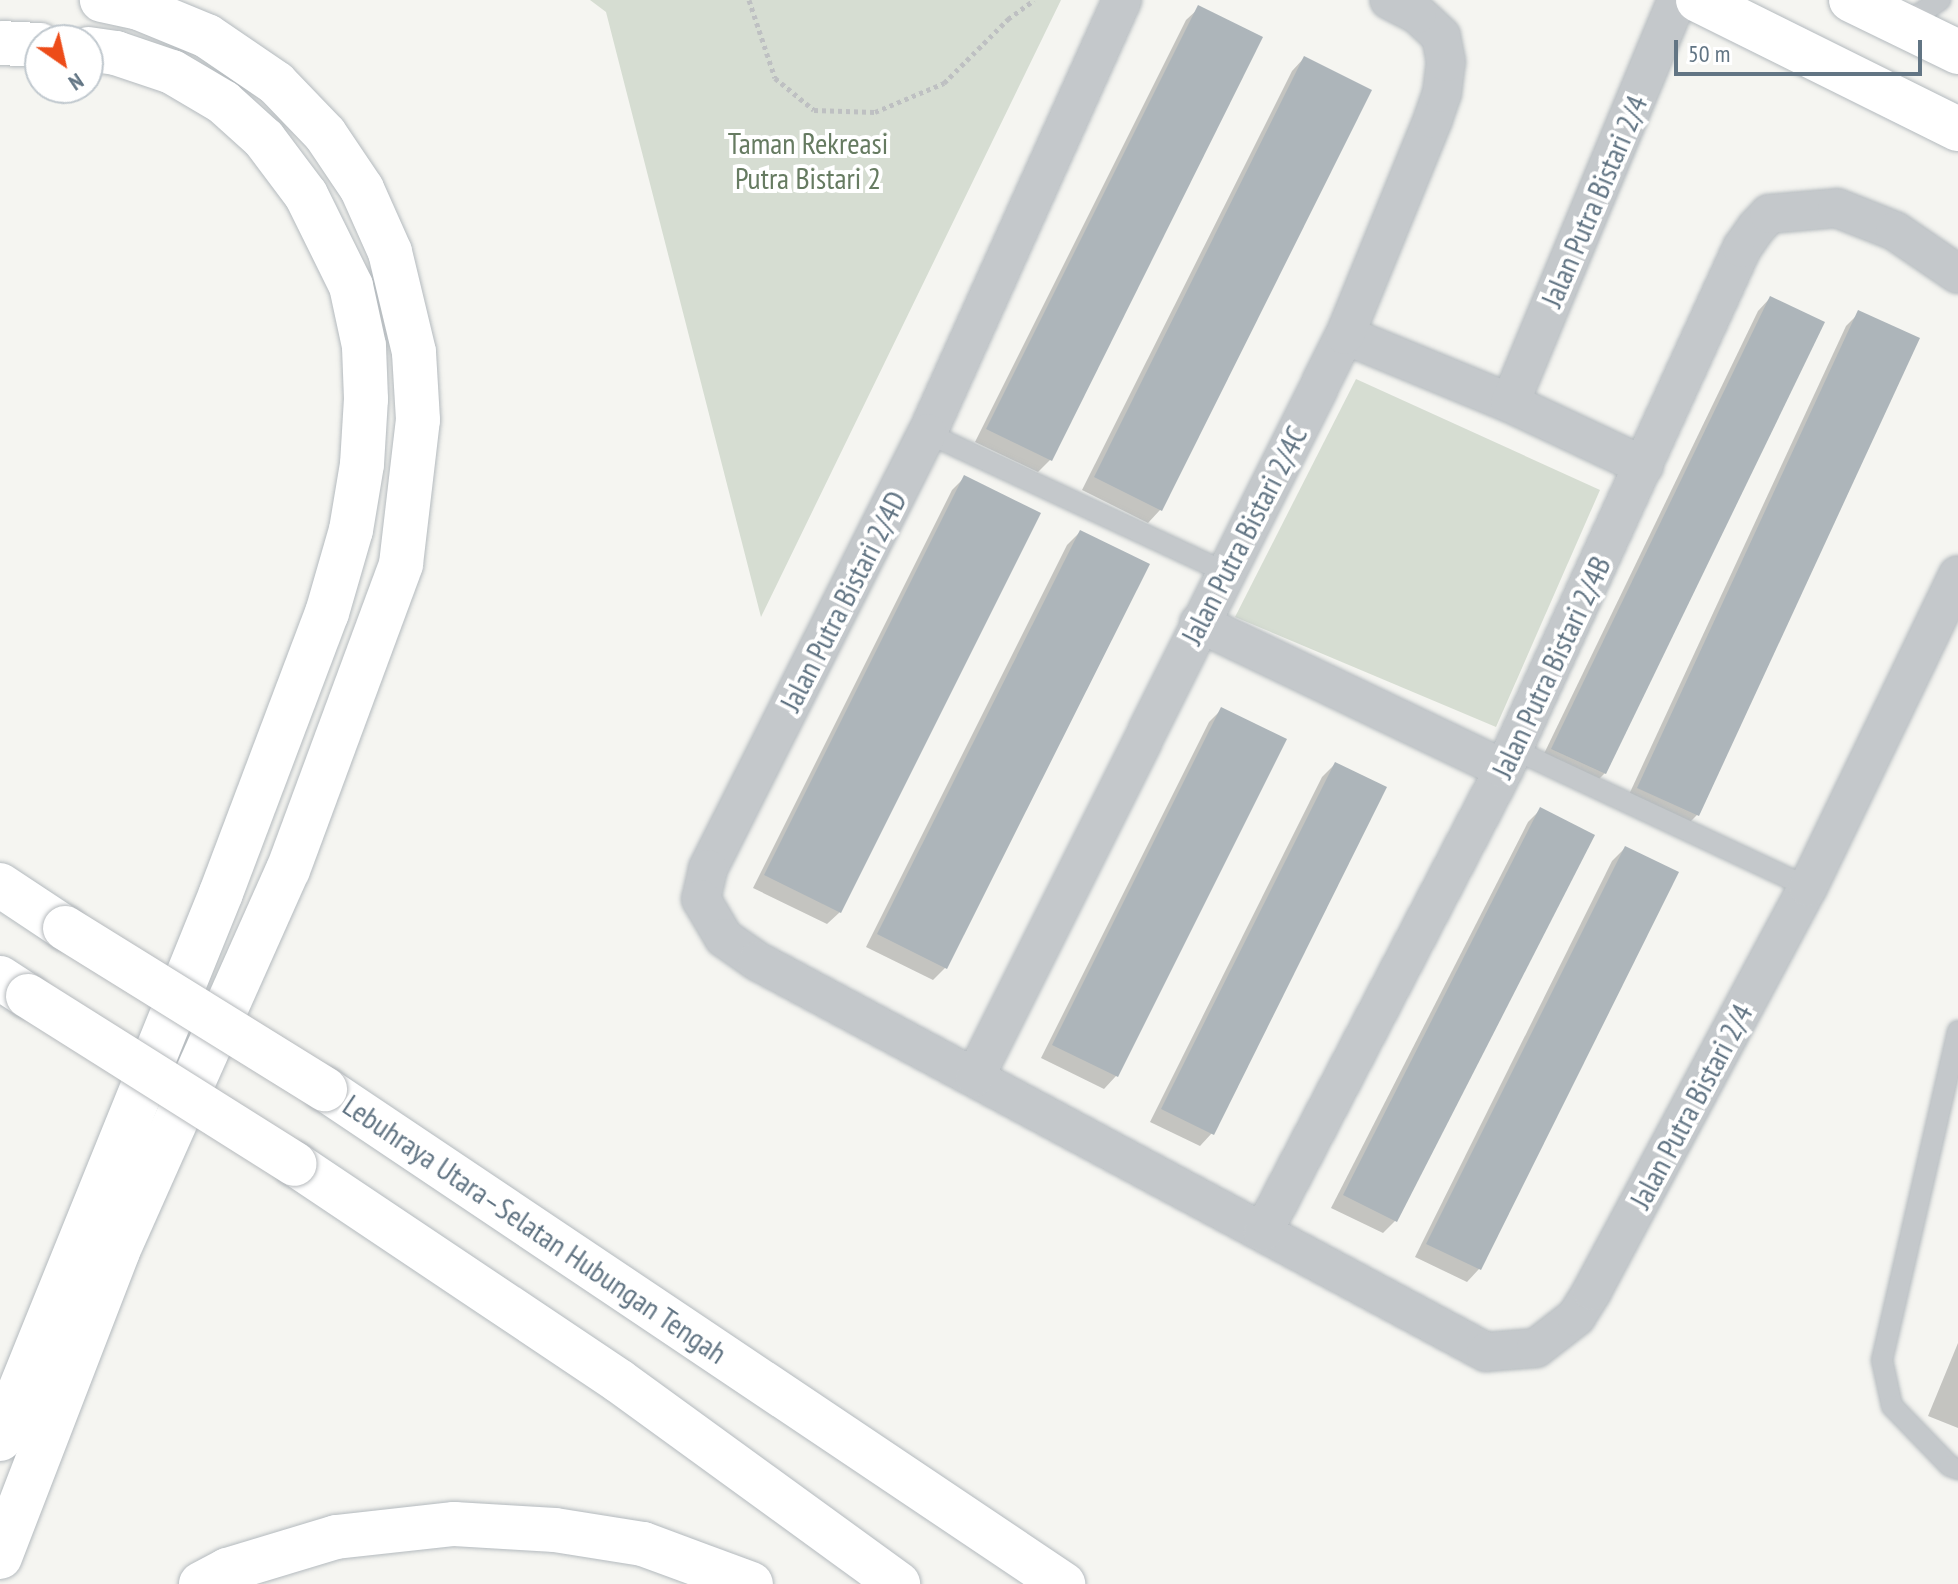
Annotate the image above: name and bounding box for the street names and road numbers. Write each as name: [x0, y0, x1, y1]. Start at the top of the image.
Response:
street label: Jalan Putra Bistari 2/4: [1533, 90, 1655, 312]
street label: Jalan Putra Bistari 2/4C: [1173, 420, 1315, 650]
street label: Jalan Putra Bistari 2/4D: [772, 485, 914, 717]
street label: Jalan Putra Bistari 2/4B: [1484, 550, 1618, 784]
street label: Jalan Putra Bistari 2/4: [1622, 998, 1760, 1214]
street label: Lebuhraya Utara–Selatan Hubungan Tengah: [336, 1087, 734, 1371]

